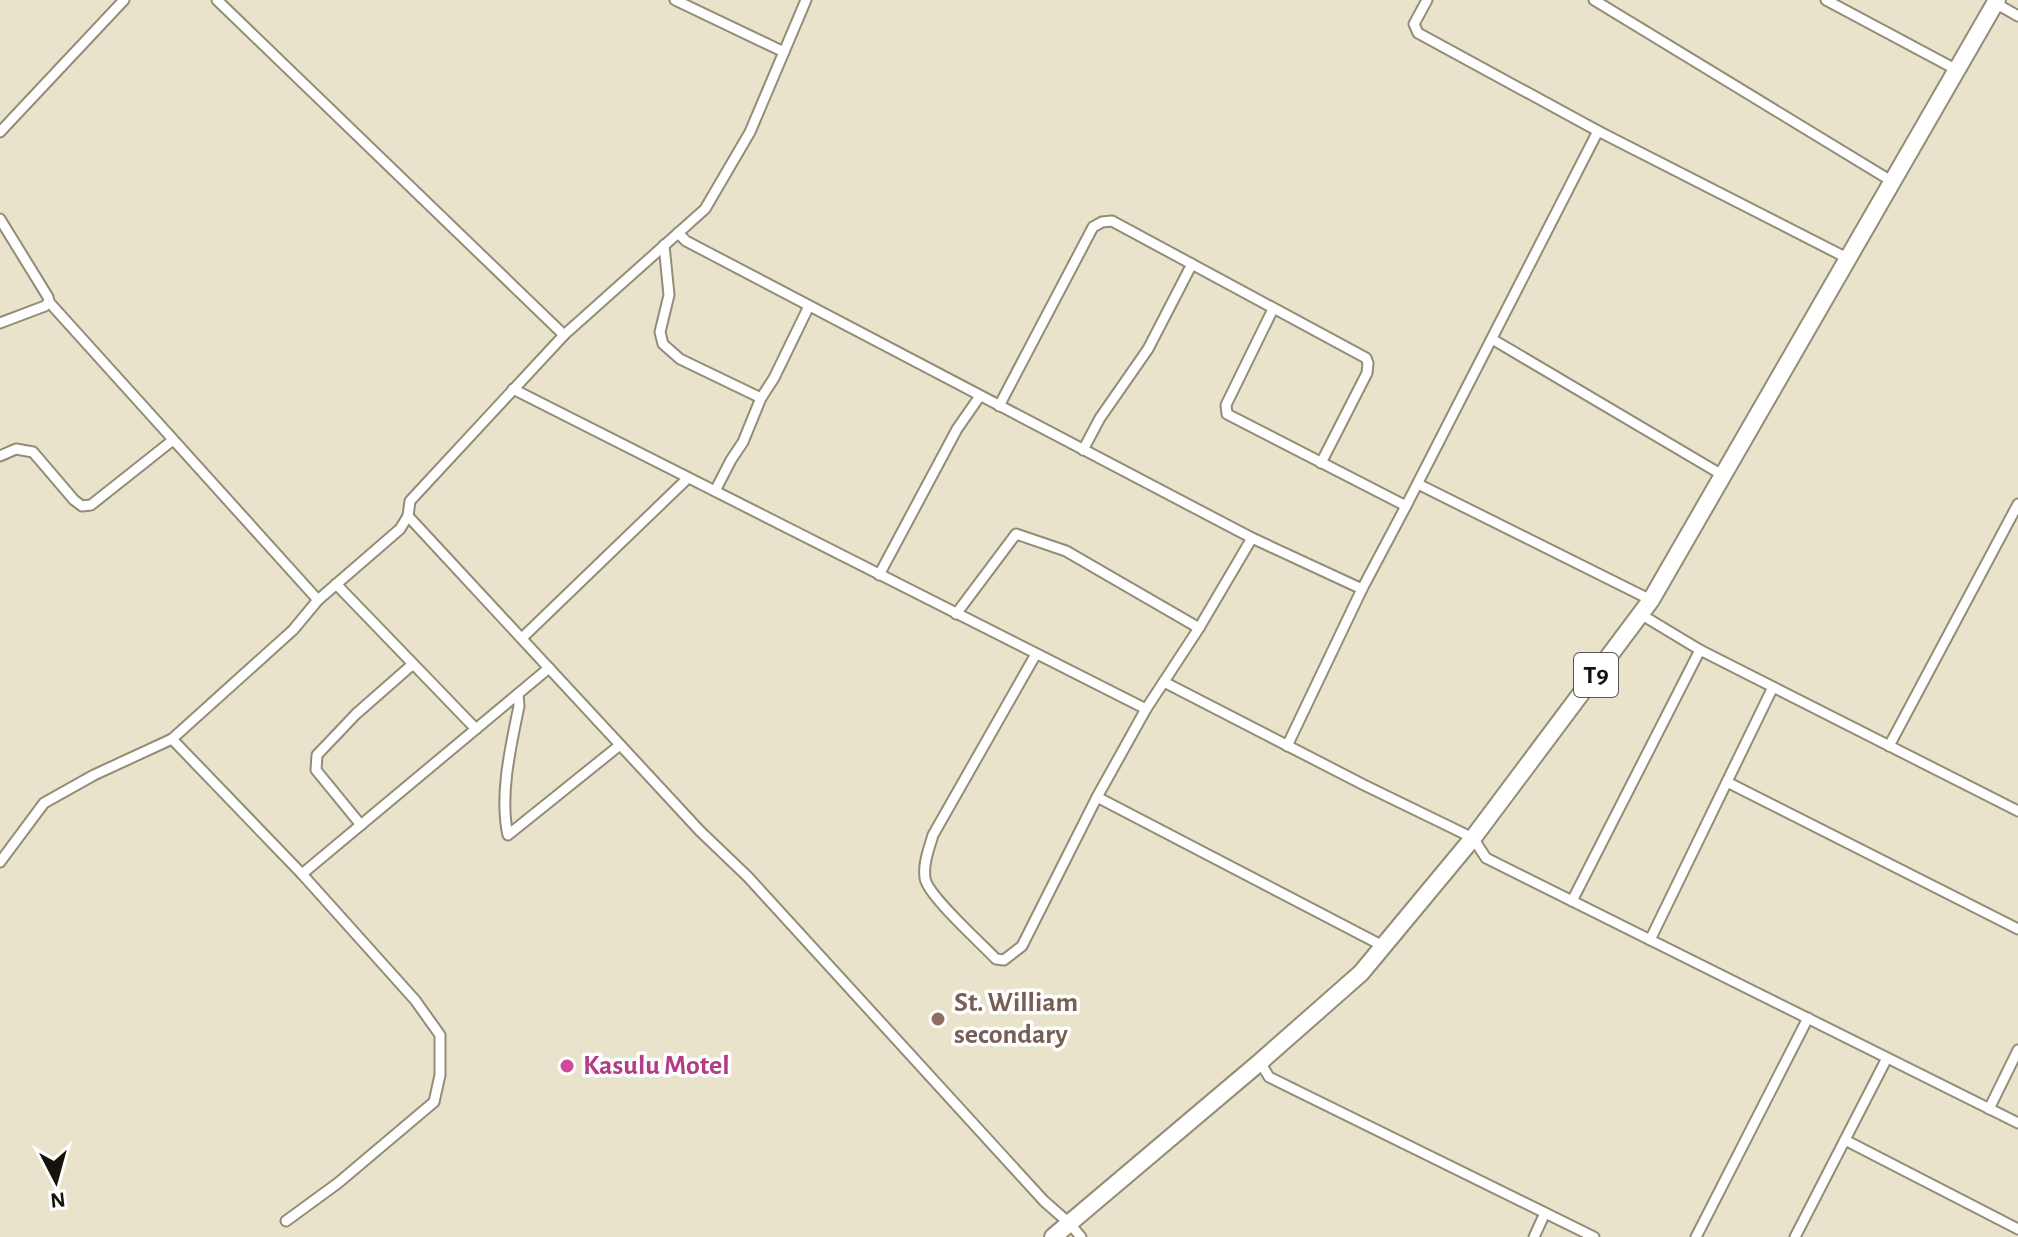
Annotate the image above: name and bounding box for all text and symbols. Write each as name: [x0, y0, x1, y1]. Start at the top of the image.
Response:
road number: T9: [1574, 653, 1618, 697]
place label: St. William secondary: [954, 989, 1078, 1049]
marker: St. William secondary: [929, 1010, 947, 1028]
place label: Kasulu Motel: [583, 1052, 730, 1080]
marker: Kasulu Motel: [558, 1057, 576, 1075]
north arrow: [16, 1141, 96, 1221]
text: N: [49, 1188, 67, 1212]

